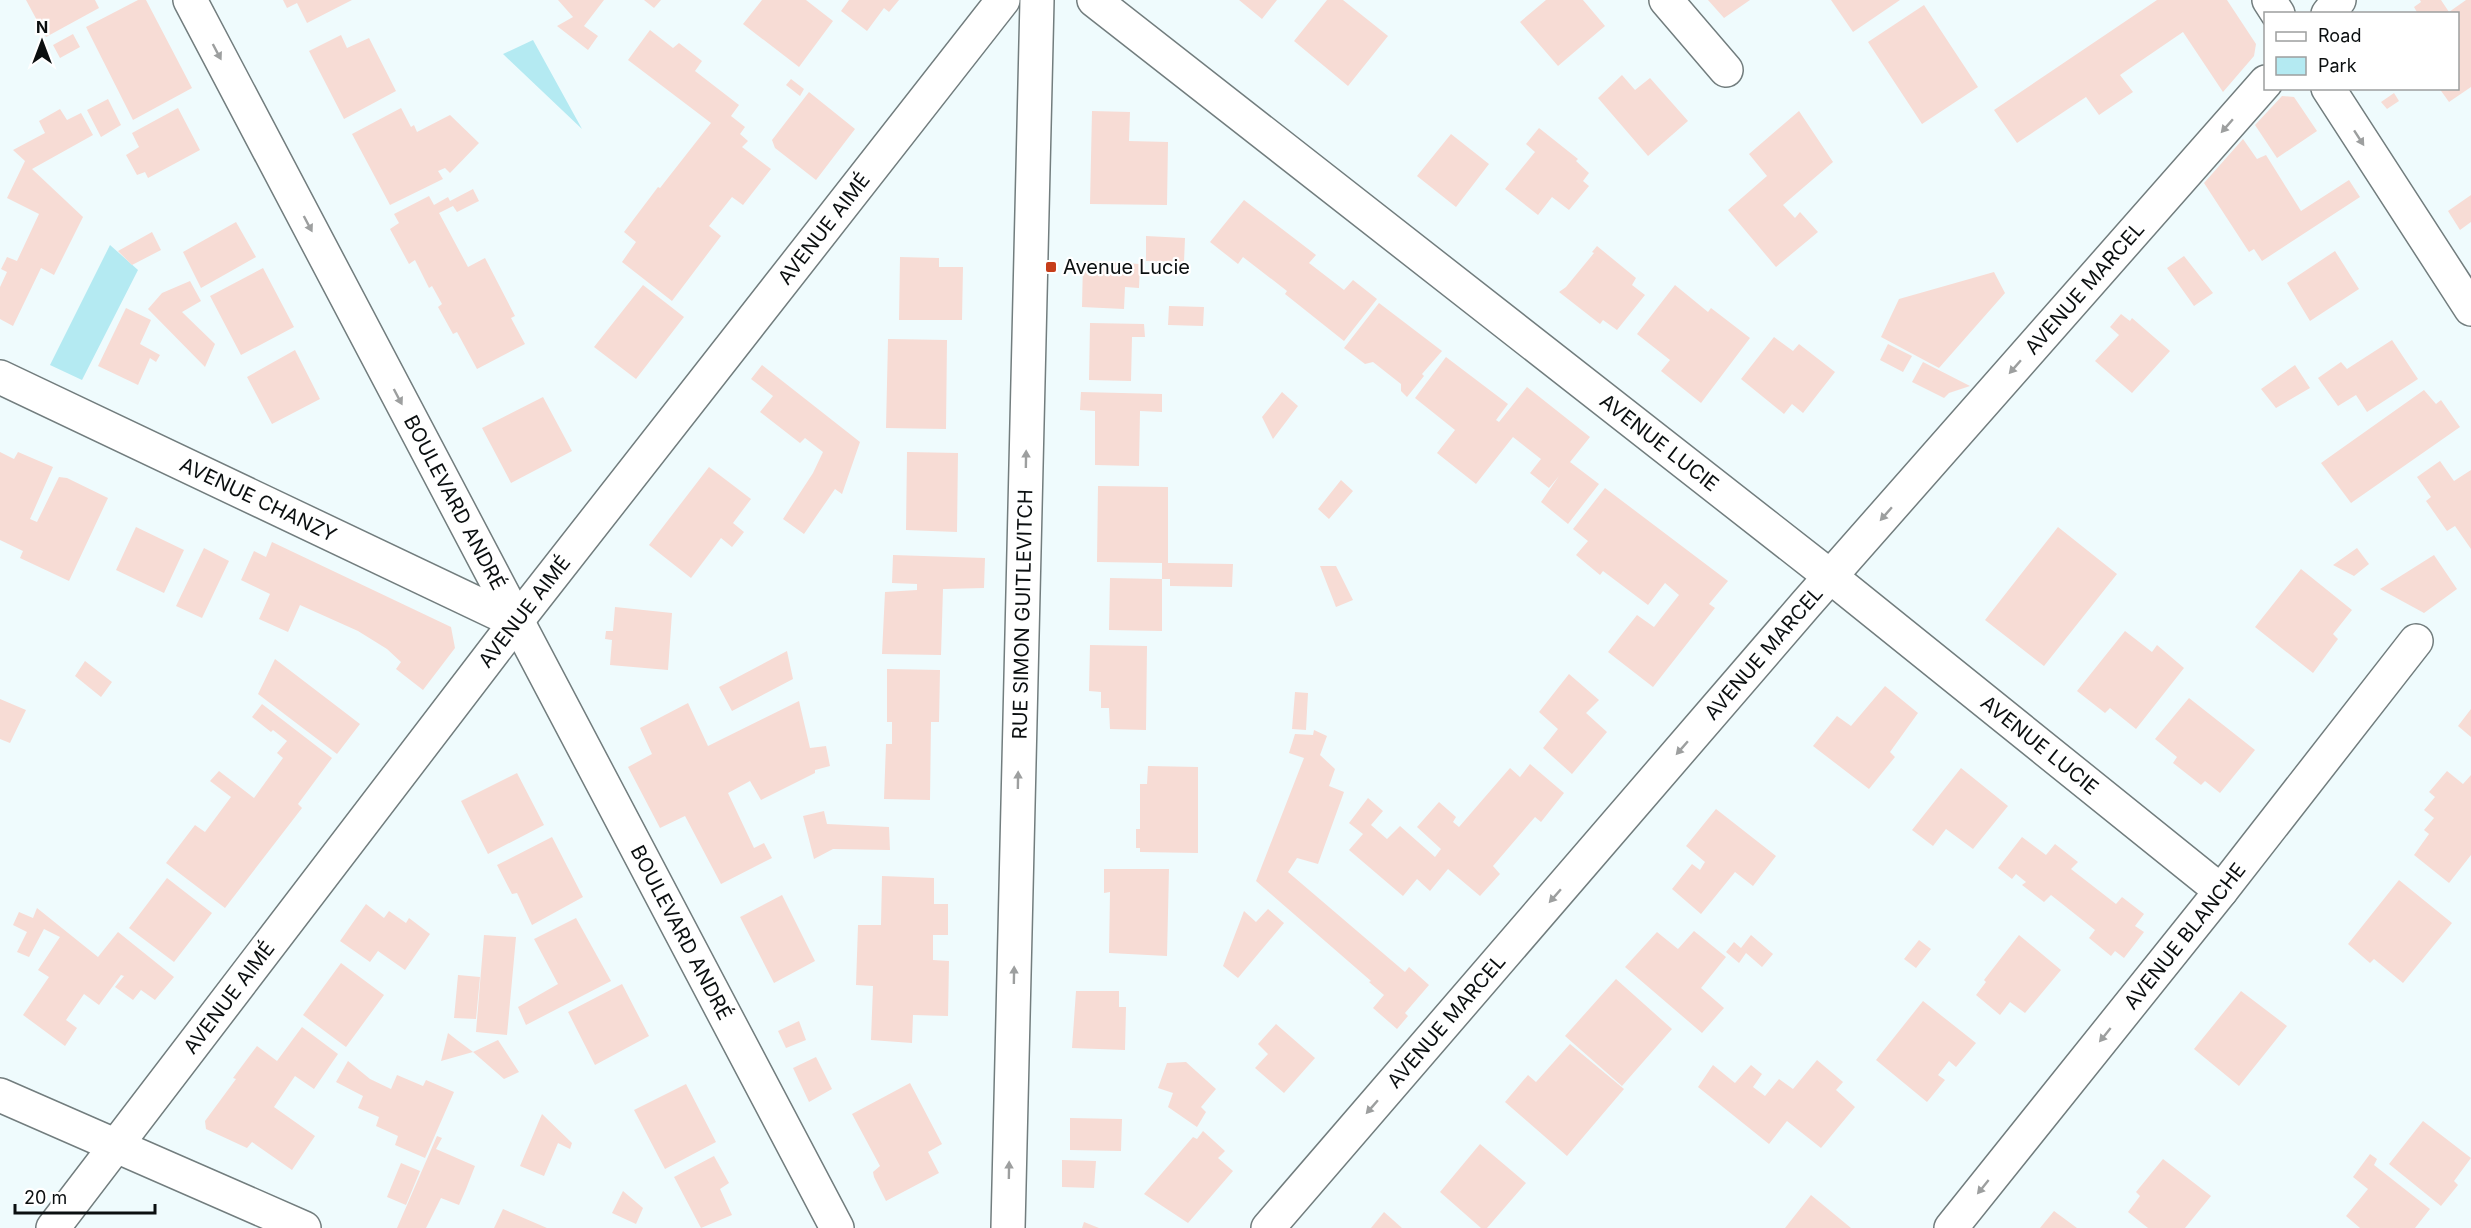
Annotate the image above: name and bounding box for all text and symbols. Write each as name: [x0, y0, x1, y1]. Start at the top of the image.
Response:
north arrow: [12, 12, 72, 72]
legend: [2264, 12, 2459, 90]
text: N: [36, 17, 48, 37]
text: Road: [2318, 25, 2361, 46]
one-way arrow: [212, 43, 222, 60]
text: Park: [2318, 55, 2357, 76]
one-way arrow: [2221, 118, 2234, 133]
one-way arrow: [2354, 129, 2365, 146]
street label: AVENUE AIMÉ: [773, 168, 875, 289]
one-way arrow: [303, 216, 313, 233]
street label: AVENUE MARCEL: [2020, 217, 2149, 359]
place label: Avenue Lucie: [1063, 255, 1190, 279]
marker: Avenue Lucie: [1044, 260, 1058, 274]
one-way arrow: [2009, 359, 2022, 374]
one-way arrow: [393, 389, 403, 406]
street label: AVENUE LUCIE: [1595, 389, 1723, 496]
street label: BOULEVARD ANDRÉ: [399, 411, 511, 594]
one-way arrow: [1021, 449, 1031, 468]
street label: AVENUE CHANZY: [176, 452, 341, 547]
street label: RUE SIMON GUITLEVITCH: [1008, 489, 1037, 740]
one-way arrow: [1880, 506, 1893, 521]
street label: AVENUE AIMÉ: [474, 550, 575, 672]
street label: AVENUE MARCEL: [1699, 582, 1828, 725]
street label: AVENUE LUCIE: [1976, 691, 2103, 800]
one-way arrow: [1676, 740, 1689, 755]
one-way arrow: [1014, 770, 1023, 789]
street label: BOULEVARD ANDRÉ: [625, 841, 738, 1024]
street label: AVENUE BLANCHE: [2119, 858, 2250, 1014]
one-way arrow: [1549, 888, 1562, 903]
street label: AVENUE AIMÉ: [178, 936, 280, 1059]
street label: AVENUE MARCEL: [1382, 950, 1510, 1093]
one-way arrow: [1009, 965, 1019, 984]
one-way arrow: [2099, 1027, 2112, 1043]
one-way arrow: [1366, 1099, 1379, 1114]
one-way arrow: [1004, 1160, 1014, 1179]
scale bar: [15, 1177, 154, 1215]
one-way arrow: [1977, 1179, 1990, 1195]
text: 20 m: [24, 1187, 67, 1208]

